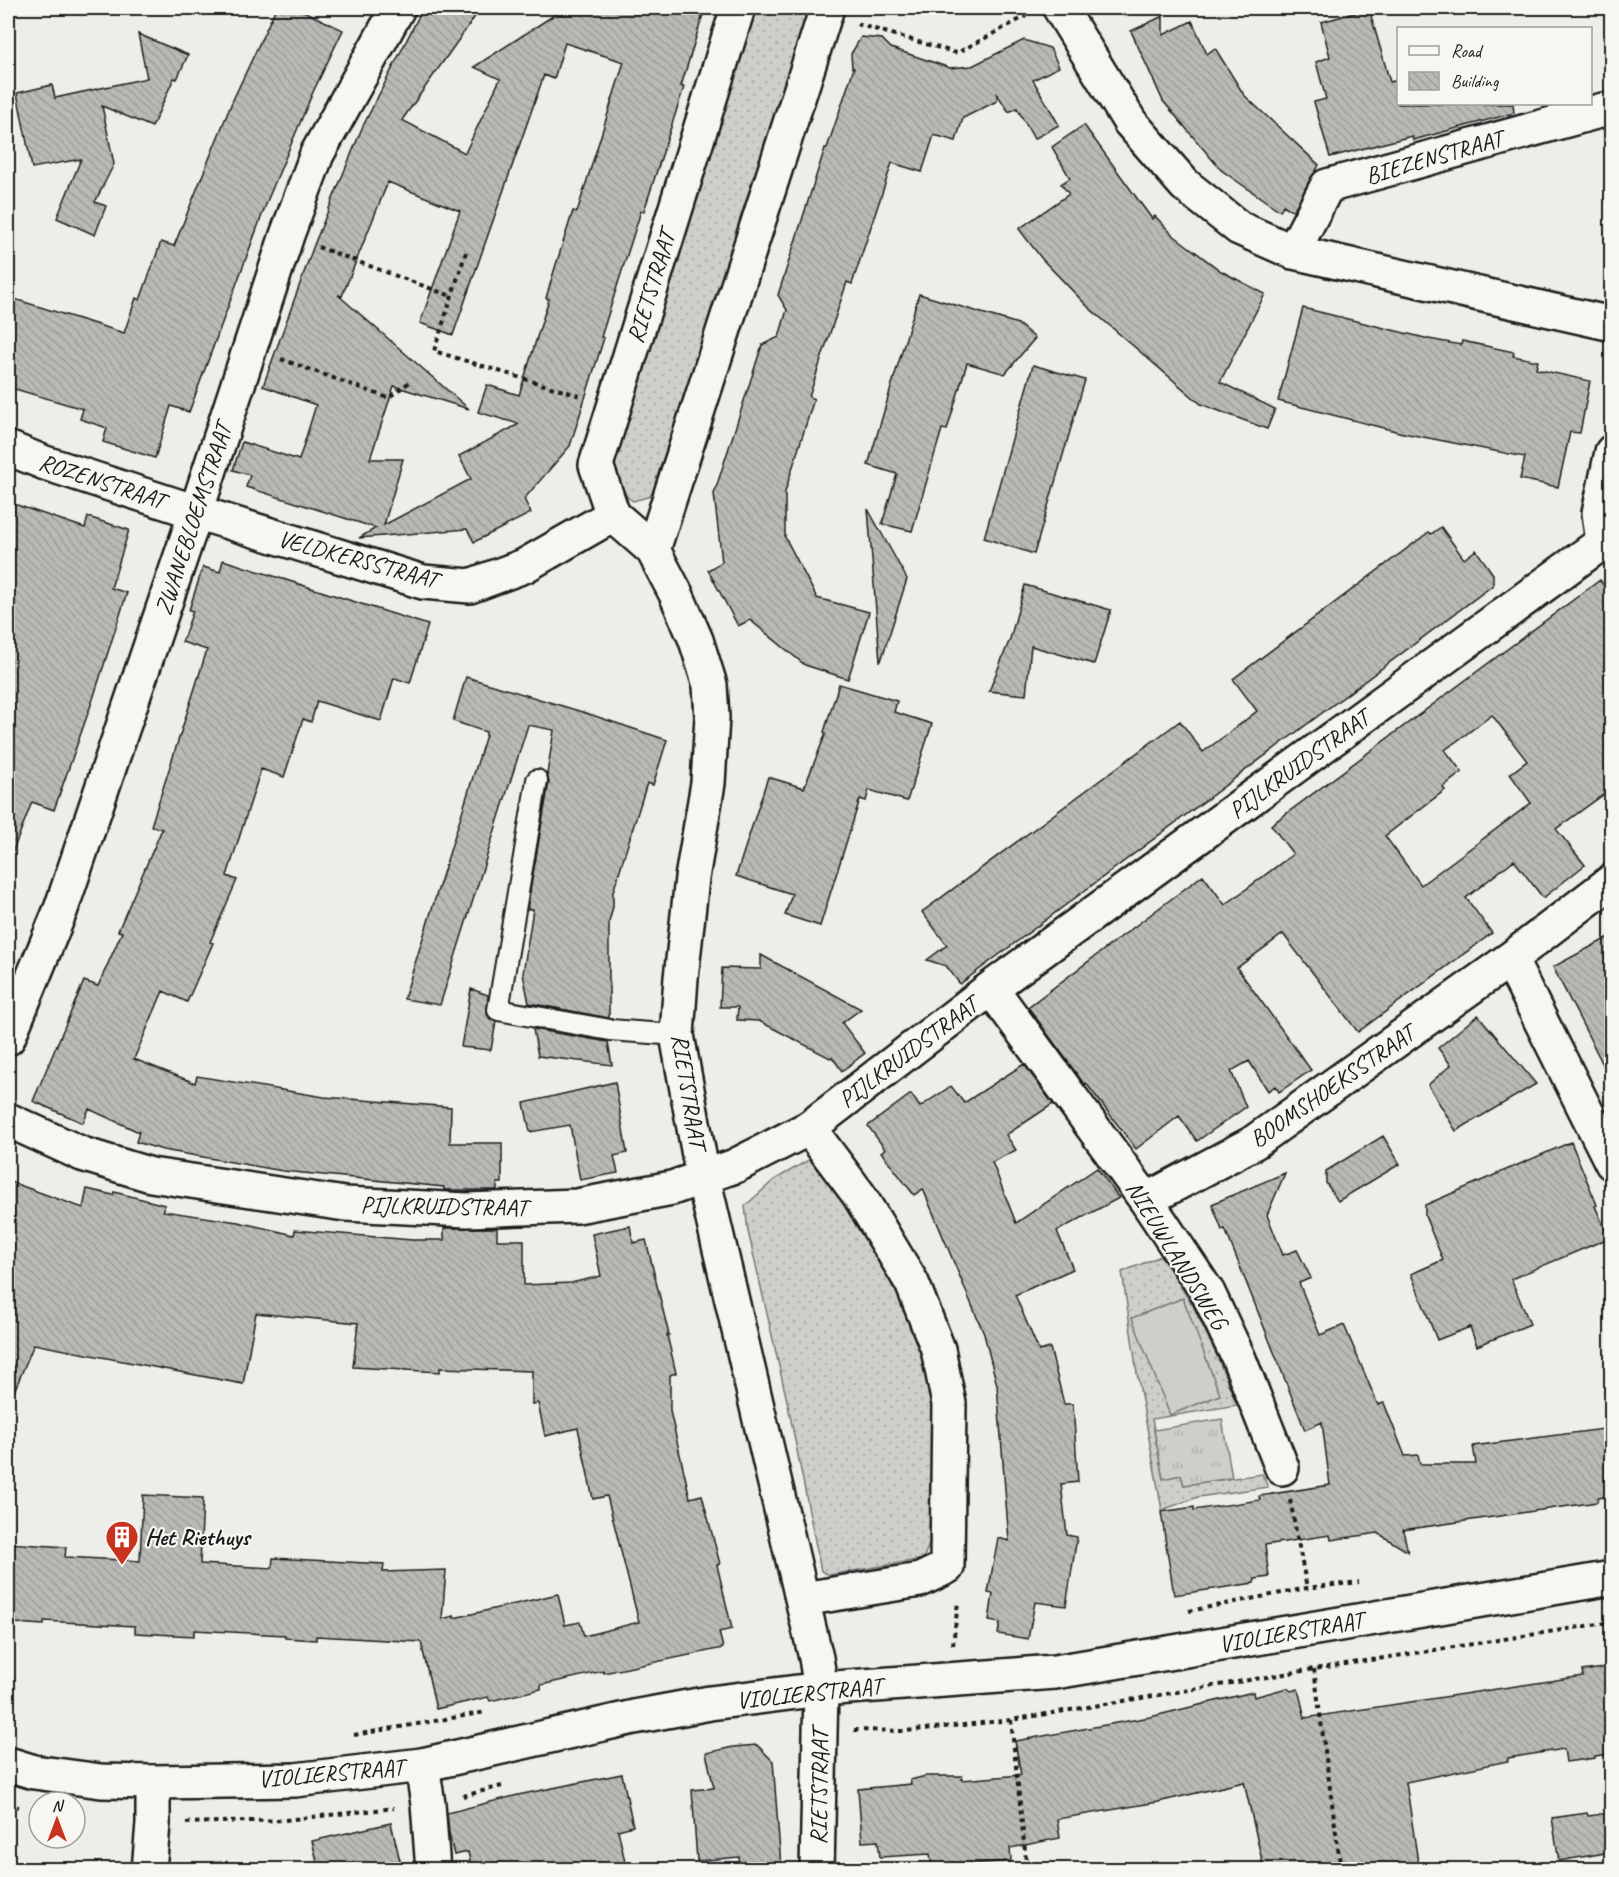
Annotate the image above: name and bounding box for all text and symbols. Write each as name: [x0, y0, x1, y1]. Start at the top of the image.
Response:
legend: [1397, 27, 1592, 105]
text: Road: [1451, 40, 1484, 62]
text: Building: [1451, 70, 1500, 92]
street label: BIEZENSTRAAT: [1362, 122, 1511, 191]
street label: RIETSTRAAT: [620, 222, 684, 346]
street label: ZWANEBLOEMSTRAAT: [148, 415, 240, 619]
street label: ROZENSTRAAT: [35, 447, 174, 517]
street label: VELDKERSSTRAAT: [275, 523, 446, 596]
street label: PIJLKRUIDSTRAAT: [1223, 700, 1379, 825]
street label: PIJLKRUIDSTRAAT: [832, 987, 988, 1114]
street label: BOOMSHOEKSSTRAAT: [1244, 1015, 1424, 1154]
street label: RIETSTRAAT: [665, 1032, 714, 1156]
street label: NIEUWLANDSWEG: [1119, 1175, 1236, 1337]
street label: PIJLKRUIDSTRAAT: [360, 1190, 533, 1223]
building icon: Het Riethuys: [104, 1519, 140, 1566]
place label: Het Riethuys: [145, 1522, 252, 1552]
street label: VIOLIERSTRAAT: [1216, 1604, 1371, 1659]
street label: VIOLIERSTRAAT: [735, 1670, 888, 1716]
street label: RIETSTRAAT: [803, 1723, 835, 1845]
street label: VIOLIERSTRAAT: [257, 1751, 410, 1794]
north arrow: [27, 1790, 87, 1850]
text: N: [52, 1796, 65, 1816]

